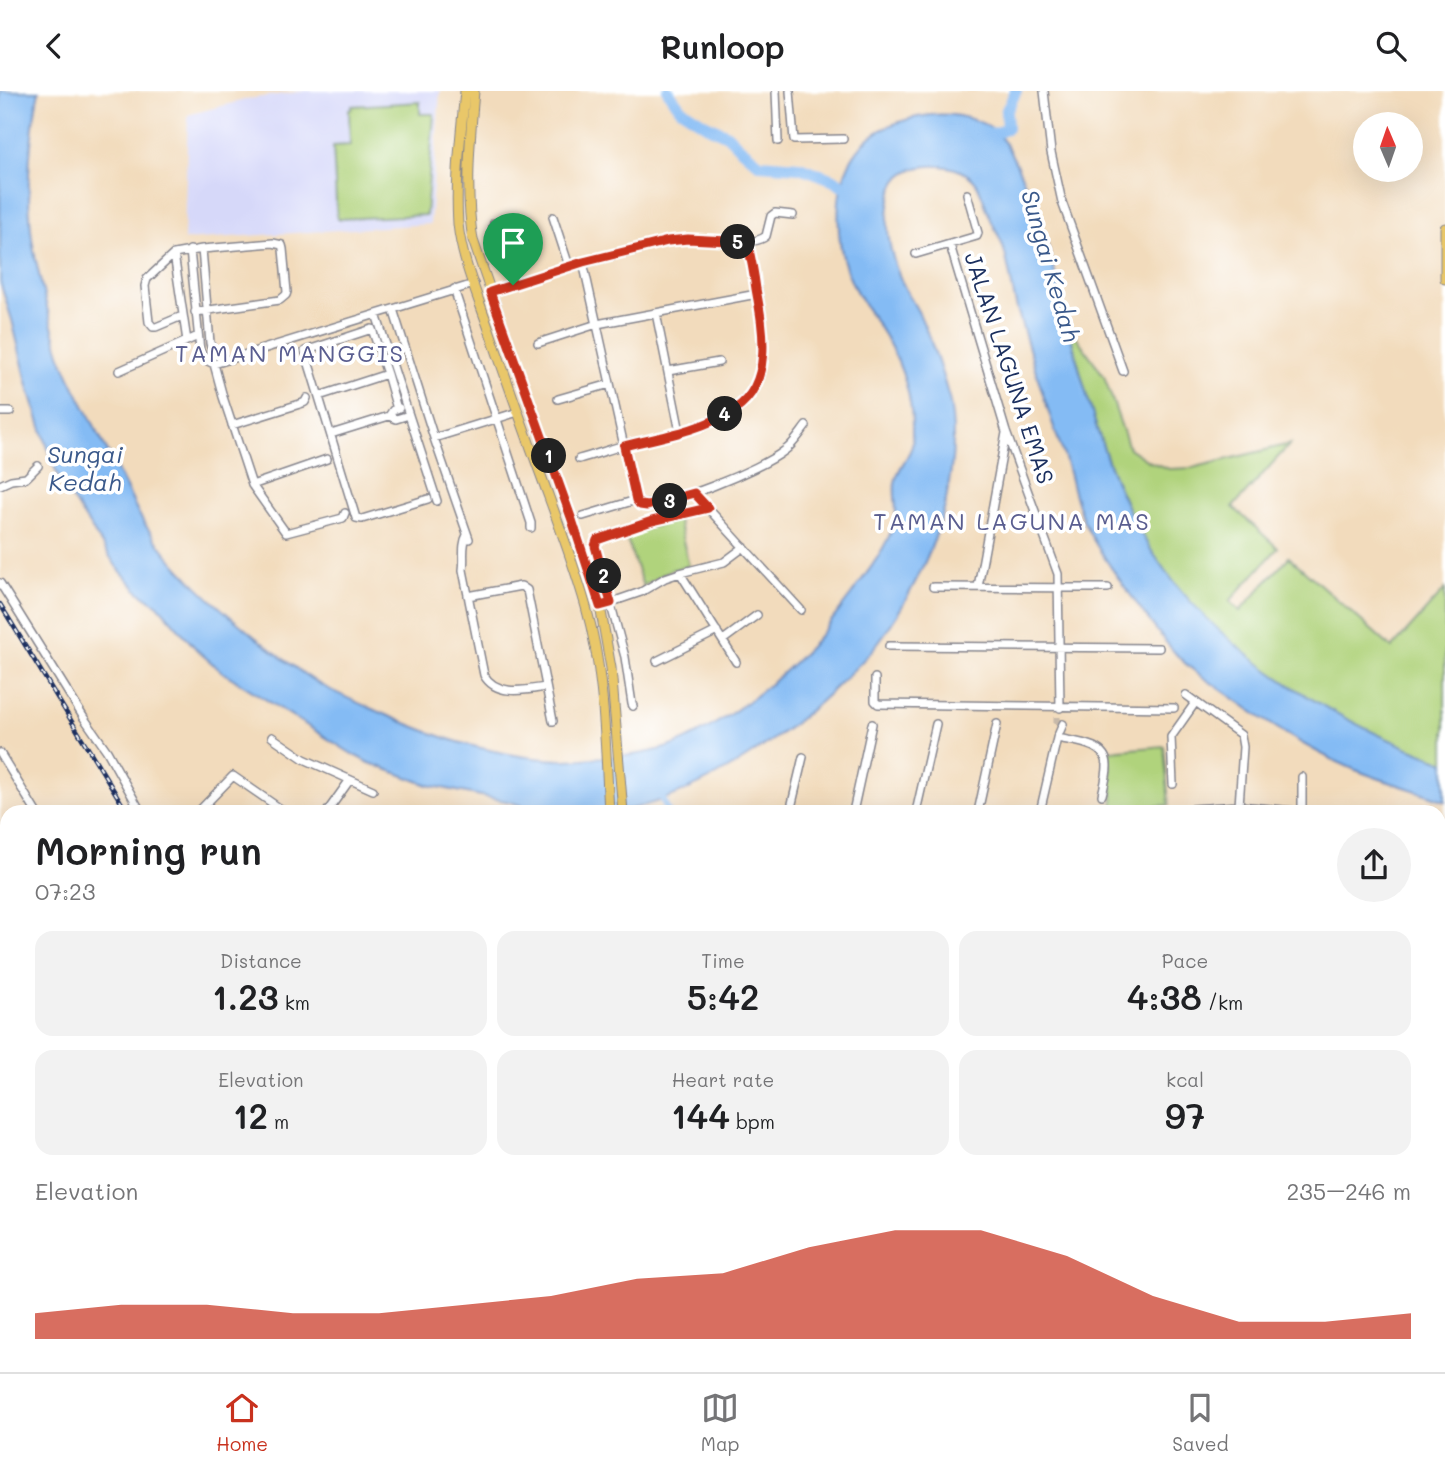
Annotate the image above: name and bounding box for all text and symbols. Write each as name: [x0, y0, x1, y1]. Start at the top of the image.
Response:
text: Runloop: [660, 25, 785, 67]
icon: back: [35, 27, 73, 65]
icon: search: [1372, 27, 1410, 65]
north arrow: [1353, 112, 1423, 182]
map controls: [1353, 112, 1423, 182]
water label: Sungai Kedah: [1015, 186, 1088, 345]
pin: [483, 213, 543, 285]
icon: arrive: [494, 224, 532, 262]
pin: 5: [720, 225, 756, 259]
text: 5: [732, 229, 743, 254]
street label: JALAN LAGUNA EMAS: [958, 248, 1062, 487]
district label: TAMAN MANGGIS: [175, 337, 405, 368]
pin: 4: [708, 397, 742, 431]
text: 4: [718, 401, 731, 426]
water label: Sungai Kedah: [47, 438, 124, 497]
pin: 1: [532, 439, 566, 473]
text: 1: [544, 443, 553, 468]
pin: 3: [652, 483, 688, 519]
text: 3: [664, 488, 675, 513]
district label: TAMAN LAGUNA MAS: [873, 505, 1151, 536]
pin: 2: [586, 559, 622, 594]
text: 2: [598, 563, 609, 588]
text: Morning run: [35, 825, 262, 875]
button: share: [1337, 828, 1411, 902]
text: 07:23: [35, 876, 95, 906]
text: Distance: [220, 948, 302, 973]
text: Time: [701, 948, 745, 973]
text: Pace: [1162, 948, 1208, 973]
text: 1.23: [212, 973, 279, 1019]
text: 5:42: [687, 973, 759, 1019]
text: 4:38: [1127, 973, 1202, 1019]
text: km: [279, 990, 310, 1015]
text: /km: [1202, 990, 1243, 1015]
text: Elevation: [218, 1067, 304, 1092]
text: Heart rate: [672, 1067, 774, 1092]
text: kcal: [1166, 1067, 1204, 1092]
text: 12: [233, 1092, 268, 1138]
text: 144: [671, 1092, 730, 1138]
text: 97: [1165, 1092, 1205, 1138]
text: m: [268, 1109, 289, 1134]
text: bpm: [730, 1109, 775, 1134]
text: Elevation: [35, 1176, 138, 1206]
text: 235–246 m: [1287, 1176, 1411, 1206]
tab: Home: [216, 1389, 268, 1456]
tab: Map: [701, 1389, 740, 1456]
tab: Saved: [1172, 1389, 1229, 1456]

